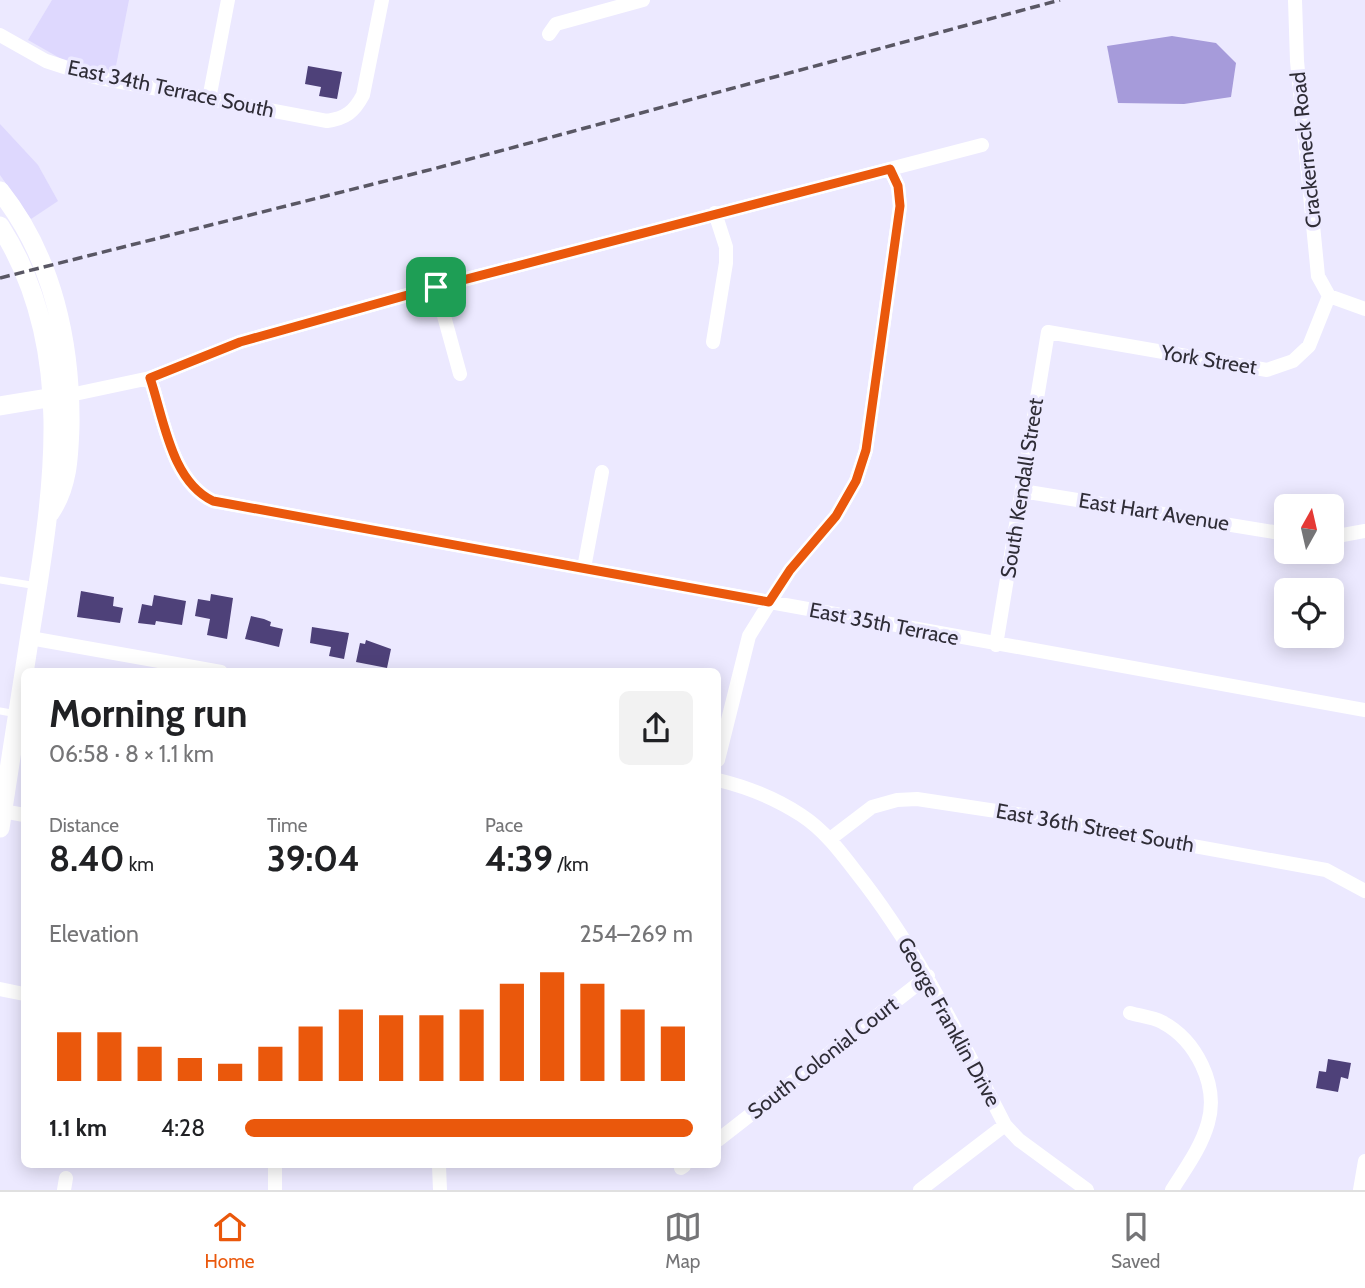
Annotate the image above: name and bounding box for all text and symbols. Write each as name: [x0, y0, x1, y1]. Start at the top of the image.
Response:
street label: East 34th Terrace South: [66, 54, 277, 123]
street label: Crackerneck Road: [1285, 71, 1326, 229]
pin: [406, 257, 466, 317]
icon: arrive: [417, 268, 455, 306]
street label: York Street: [1159, 339, 1259, 379]
street label: South Kendall Street: [995, 396, 1048, 580]
street label: East Hart Avenue: [1077, 487, 1231, 536]
north arrow: [1274, 494, 1344, 564]
map controls: [1274, 494, 1344, 648]
button: locate: [1274, 578, 1344, 648]
street label: East 35th Terrace: [807, 597, 961, 650]
text: Morning run: [49, 690, 248, 737]
button: share: [619, 691, 693, 765]
text: 06:58 · 8 × 1.1 km: [49, 740, 214, 768]
street label: East 36th Street South: [994, 798, 1196, 857]
text: Distance: [49, 814, 119, 837]
text: Time: [267, 814, 307, 837]
text: Pace: [485, 814, 523, 837]
text: 8.40: [49, 837, 124, 880]
text: 39:04: [267, 837, 360, 880]
text: 4:39: [485, 837, 553, 880]
text: km: [124, 853, 154, 876]
text: /km: [553, 853, 589, 876]
text: Elevation: [49, 920, 139, 948]
text: 254–269 m: [580, 920, 693, 948]
street label: George Franklin Drive: [893, 933, 1006, 1111]
street label: South Colonial Court: [743, 991, 903, 1124]
text: 1.1 km: [49, 1114, 107, 1142]
text: 4:28: [161, 1114, 205, 1142]
tab: Home: [205, 1208, 255, 1273]
tab: Map: [664, 1208, 702, 1273]
tab: Saved: [1111, 1208, 1160, 1273]

